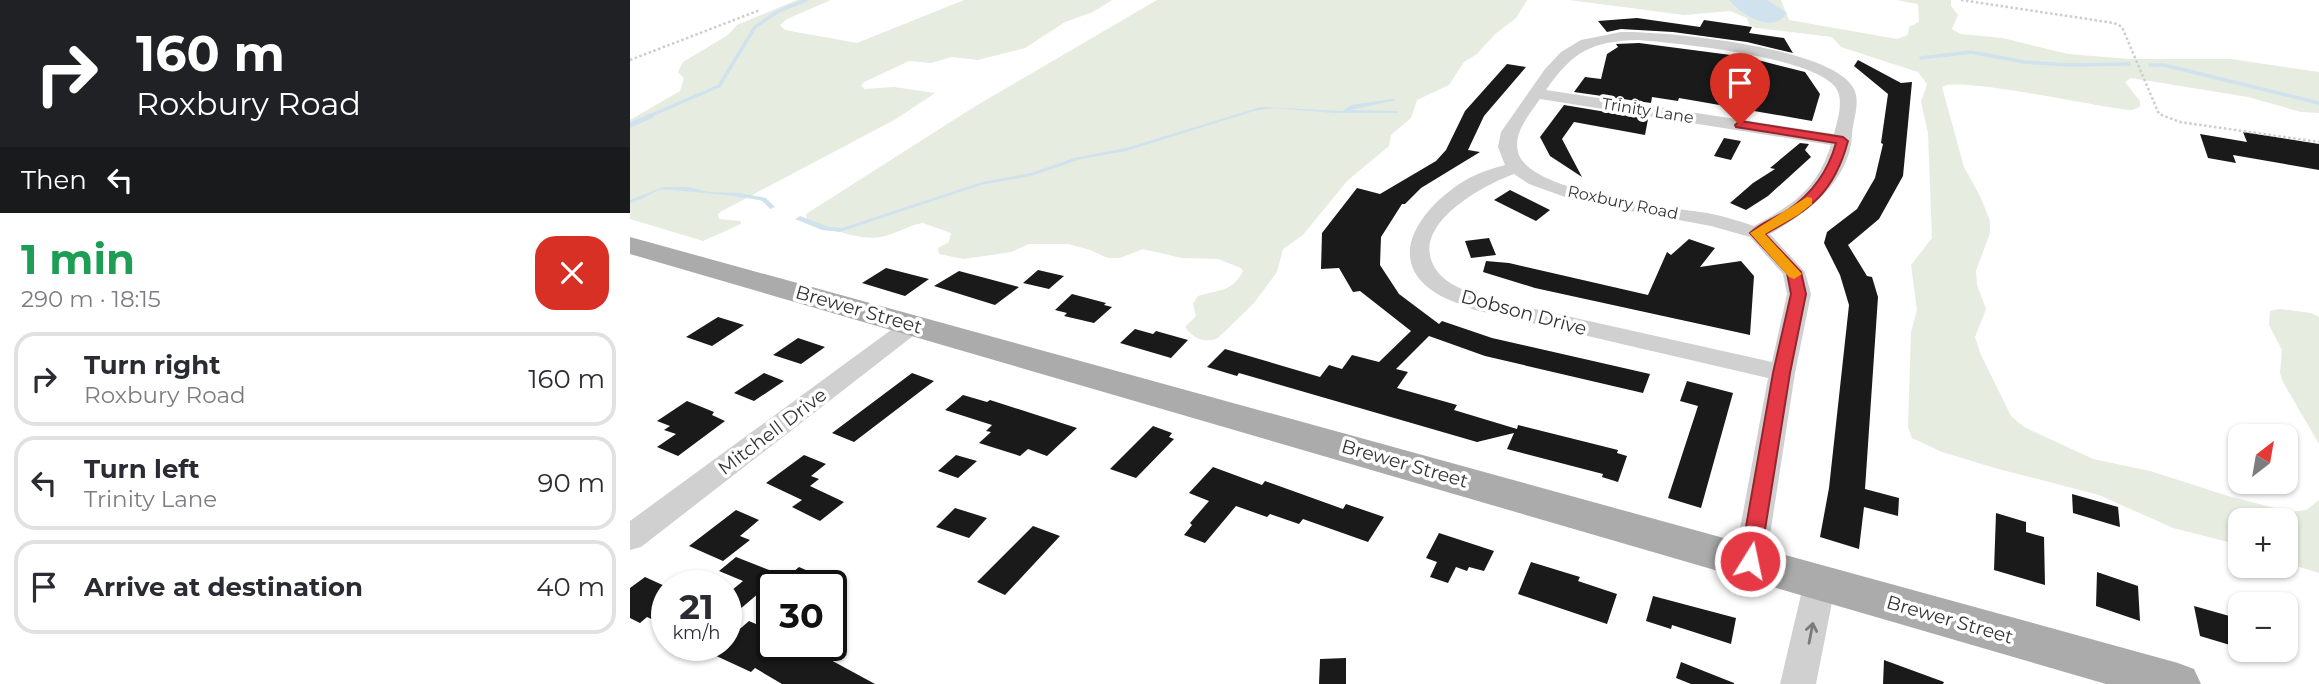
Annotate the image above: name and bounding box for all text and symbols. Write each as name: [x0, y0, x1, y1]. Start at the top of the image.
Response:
text: 160 m: [136, 24, 285, 83]
icon: right: [21, 28, 112, 119]
pin: [1710, 53, 1770, 125]
icon: arrive: [1721, 64, 1759, 102]
text: Roxbury Road: [136, 84, 361, 123]
street label: Trinity Lane: [1601, 94, 1695, 127]
icon: left: [101, 161, 139, 199]
text: Then: [21, 164, 87, 196]
street label: Roxbury Road: [1566, 182, 1680, 223]
text: 1 min: [21, 233, 135, 285]
button: close: [535, 236, 609, 310]
street label: Brewer Street: [793, 280, 925, 339]
text: 290 m · 18:15: [21, 285, 161, 313]
street label: Dobson Drive: [1458, 285, 1589, 340]
text: Turn right: [84, 349, 220, 381]
icon: right: [25, 360, 63, 398]
text: 160 m: [528, 363, 605, 395]
text: Roxbury Road: [84, 381, 246, 409]
street label: Mitchell Drive: [713, 383, 831, 480]
north arrow: [2228, 424, 2298, 494]
map controls: [2228, 424, 2298, 662]
street label: Brewer Street: [1339, 434, 1471, 493]
text: Turn left: [84, 453, 200, 485]
icon: left: [25, 464, 63, 502]
text: 90 m: [538, 467, 605, 499]
text: Trinity Lane: [84, 485, 217, 513]
button: +: [2228, 508, 2298, 578]
position arrow: [1713, 524, 1787, 598]
icon: arrive: [25, 568, 63, 606]
speed limit sign: 30: [756, 570, 847, 661]
text: Arrive at destination: [84, 571, 363, 603]
text: 40 m: [536, 571, 605, 603]
text: 21: [679, 585, 714, 628]
street label: Brewer Street: [1884, 590, 2016, 649]
button: −: [2228, 592, 2298, 662]
text: km/h: [672, 622, 721, 644]
one-way arrow: [1804, 622, 1818, 645]

